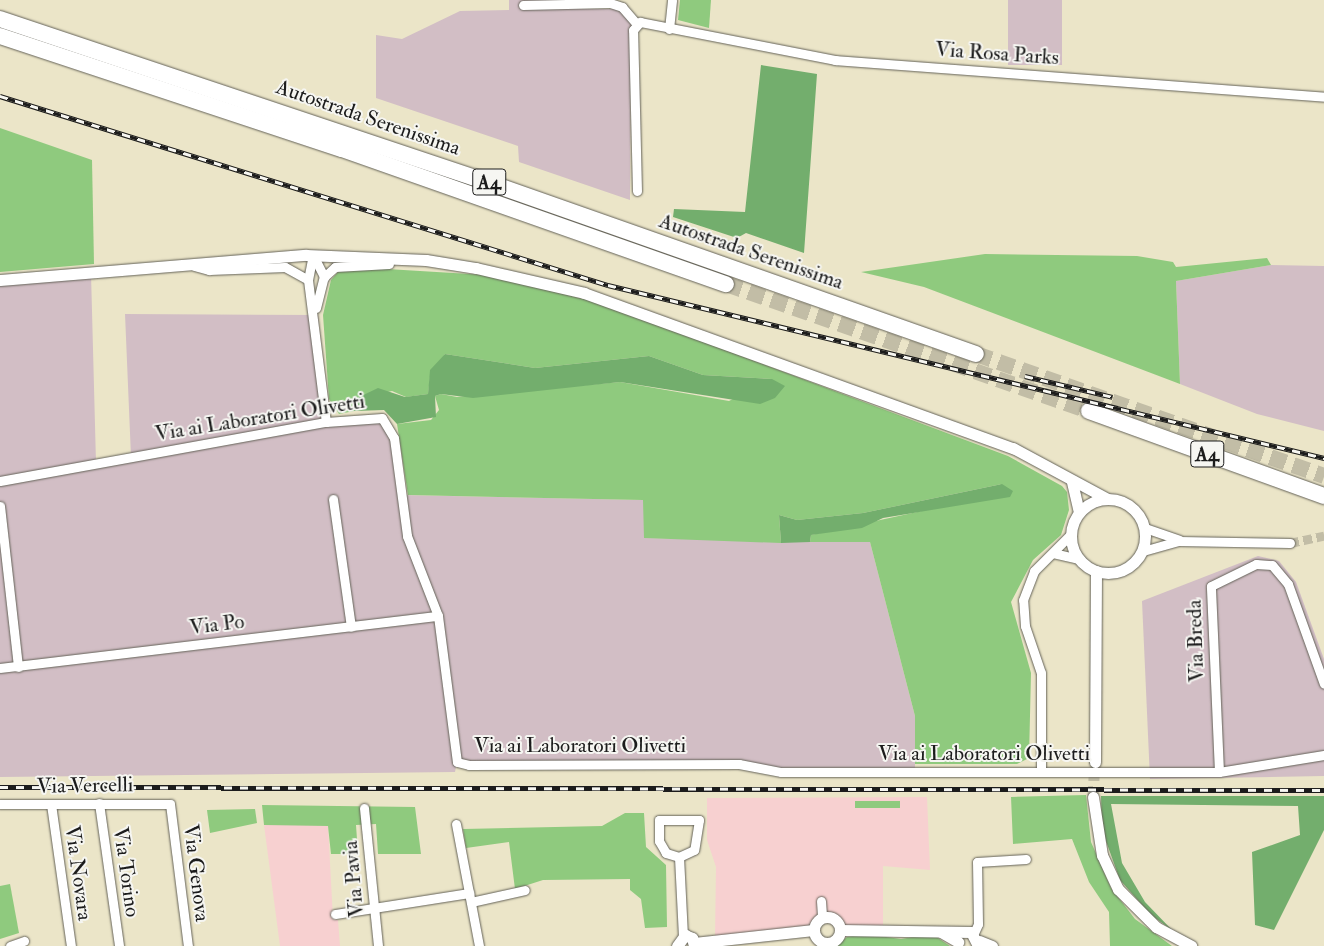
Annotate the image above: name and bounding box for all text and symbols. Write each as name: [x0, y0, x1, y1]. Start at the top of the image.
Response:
street label: Via Rosa Parks: [934, 37, 1060, 71]
street label: Autostrada Serenissima: [273, 75, 463, 161]
road number: A4: [472, 164, 506, 200]
street label: Autostrada Serenissima: [656, 209, 846, 295]
street label: Via ai Laboratori Olivetti: [153, 389, 367, 447]
road number: A4: [1190, 436, 1224, 472]
street label: Via Breda: [1182, 599, 1210, 683]
street label: Via Po: [188, 609, 246, 641]
street label: Via ai Laboratori Olivetti: [474, 733, 686, 759]
street label: Via ai Laboratori Olivetti: [878, 741, 1090, 767]
street label: Via Vercelli: [36, 773, 134, 799]
street label: Via Genova: [178, 823, 214, 923]
street label: Via Novara: [59, 824, 97, 922]
street label: Via Torino: [107, 825, 145, 919]
street label: Via Pavia: [338, 840, 370, 918]

